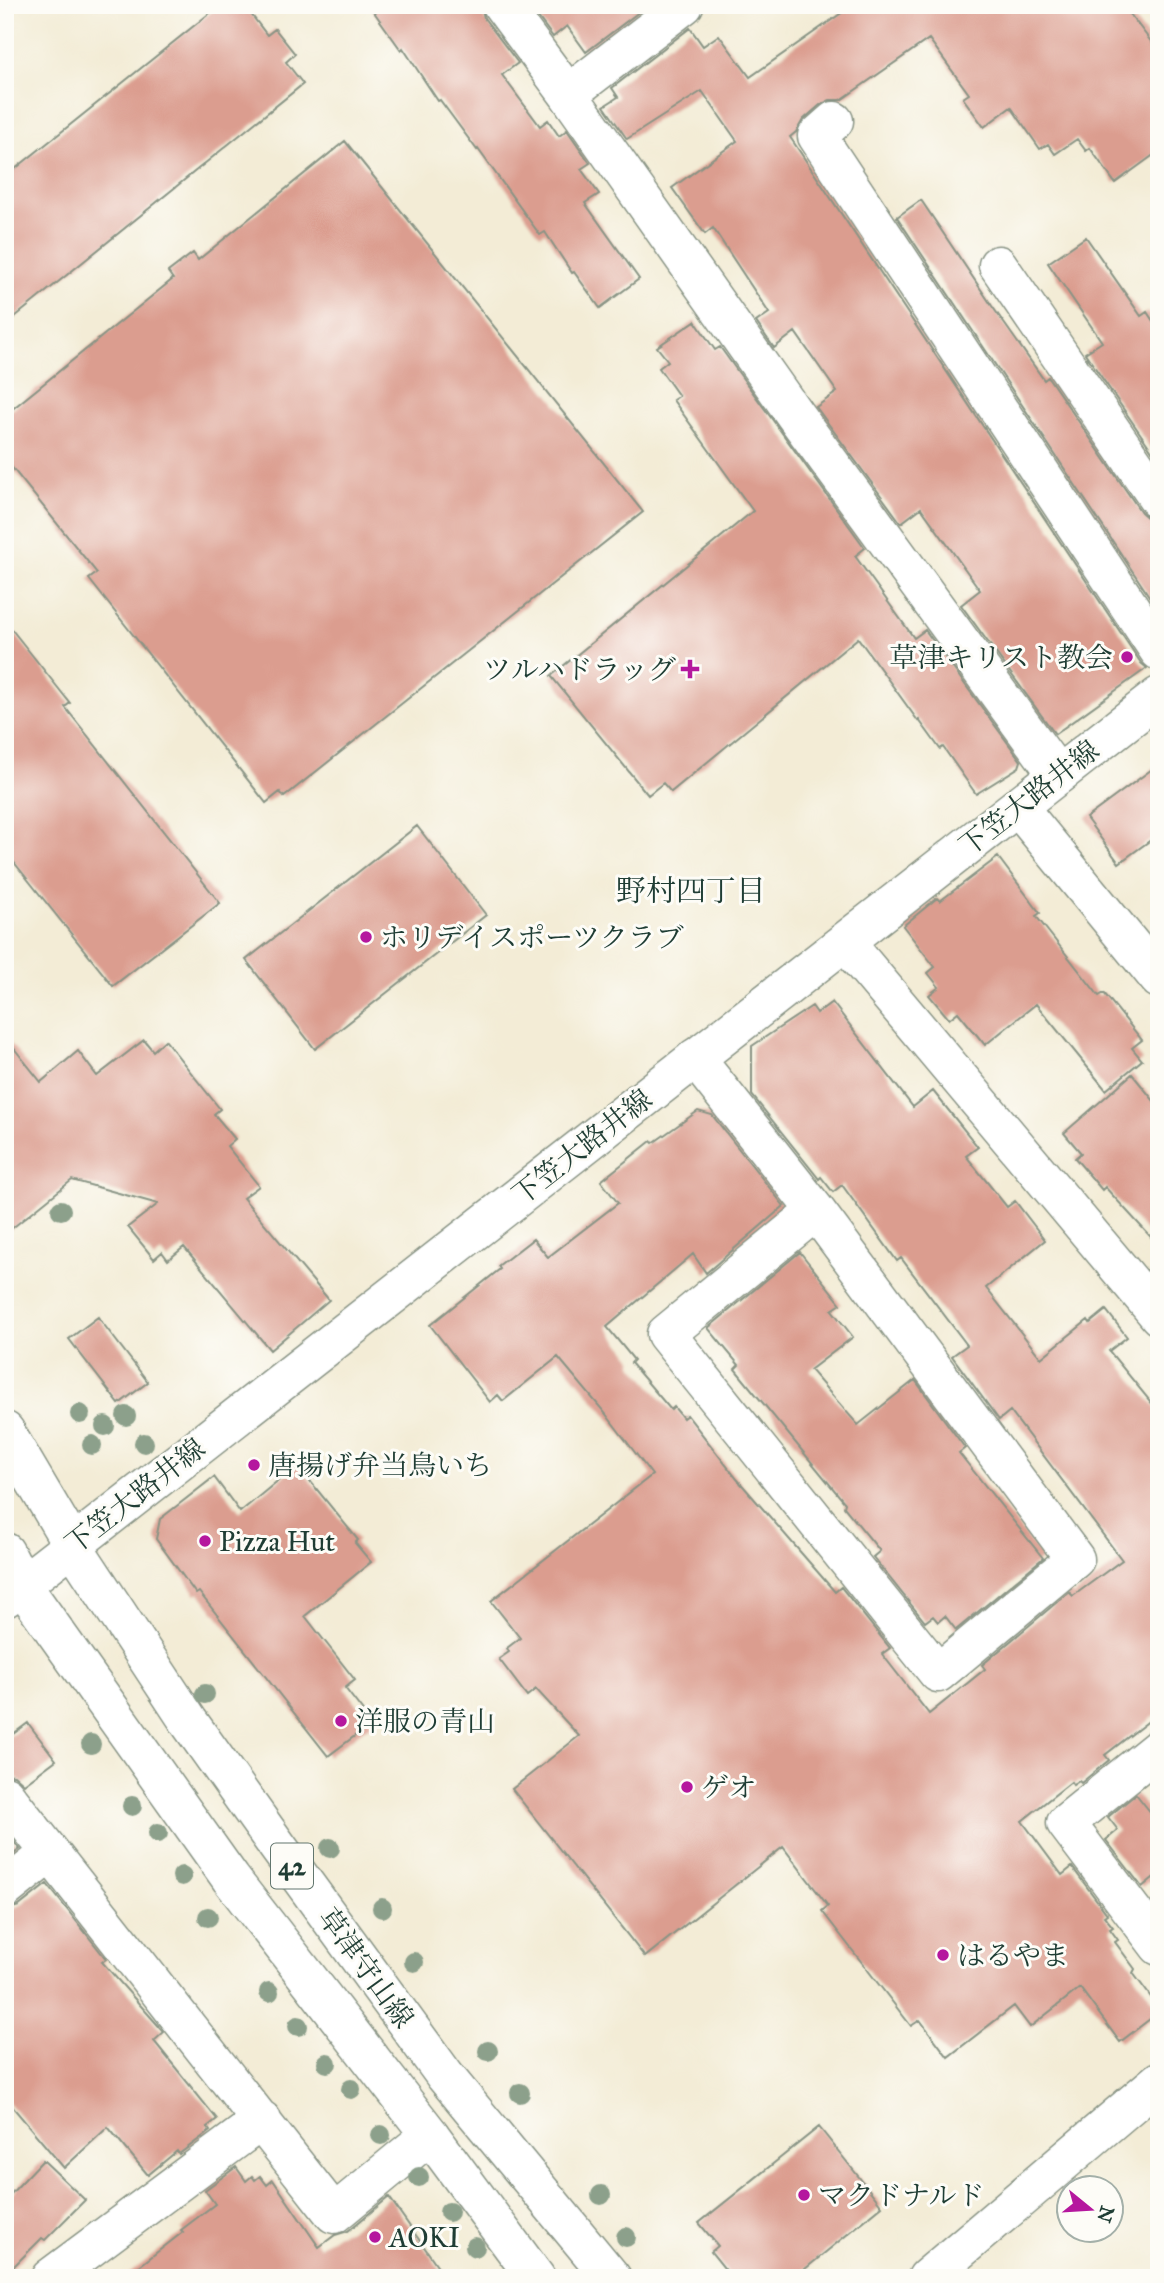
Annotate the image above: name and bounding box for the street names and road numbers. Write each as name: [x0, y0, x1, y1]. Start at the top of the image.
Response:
street label: 下笠大路井線: [952, 732, 1106, 864]
street label: 下笠大路井線: [505, 1081, 659, 1213]
street label: 下笠大路井線: [58, 1430, 212, 1562]
road number: 42: [271, 1843, 313, 1888]
street label: 草津守山線: [311, 1901, 421, 2035]

